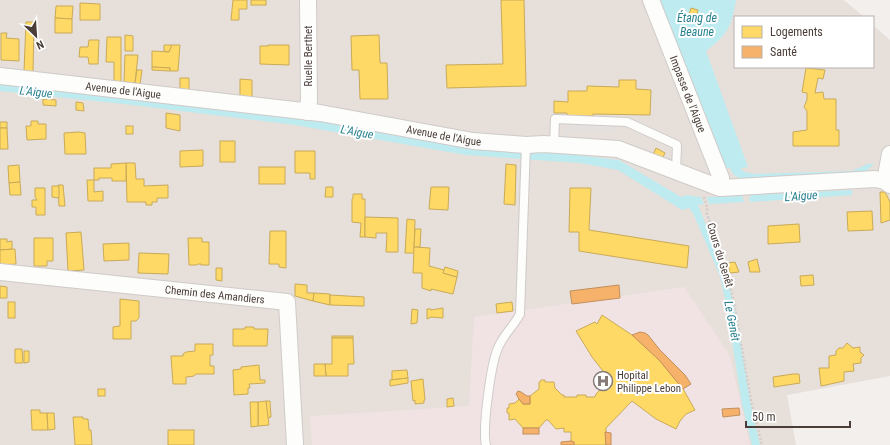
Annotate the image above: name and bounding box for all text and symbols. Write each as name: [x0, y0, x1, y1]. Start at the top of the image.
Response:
water label: Étang de Beaune: [677, 10, 718, 39]
north arrow: [16, 16, 56, 56]
legend: [734, 16, 874, 68]
text: Logements: [770, 25, 823, 39]
street label: Ruelle Berthet: [302, 26, 315, 86]
text: N: [34, 37, 46, 52]
text: Santé: [770, 45, 797, 59]
street label: Impasse de l'Aigue: [667, 54, 709, 134]
street label: Avenue de l'Aigue: [85, 79, 162, 101]
water label: L'Aigue: [19, 83, 54, 101]
water label: L'Aigue: [339, 122, 375, 142]
street label: Avenue de l'Aigue: [405, 122, 482, 148]
water label: L'Aigue: [784, 188, 819, 204]
street label: Cours du Genêt: [704, 221, 736, 289]
street label: Chemin des Amandiers: [164, 283, 265, 306]
water label: Le Genêt: [721, 300, 743, 343]
place label: Hopital Philippe Lebon: [617, 369, 681, 395]
hospital icon: Hopital Philippe Lebon: [592, 370, 614, 392]
scale bar: [746, 403, 850, 429]
text: 50 m: [752, 410, 776, 424]

